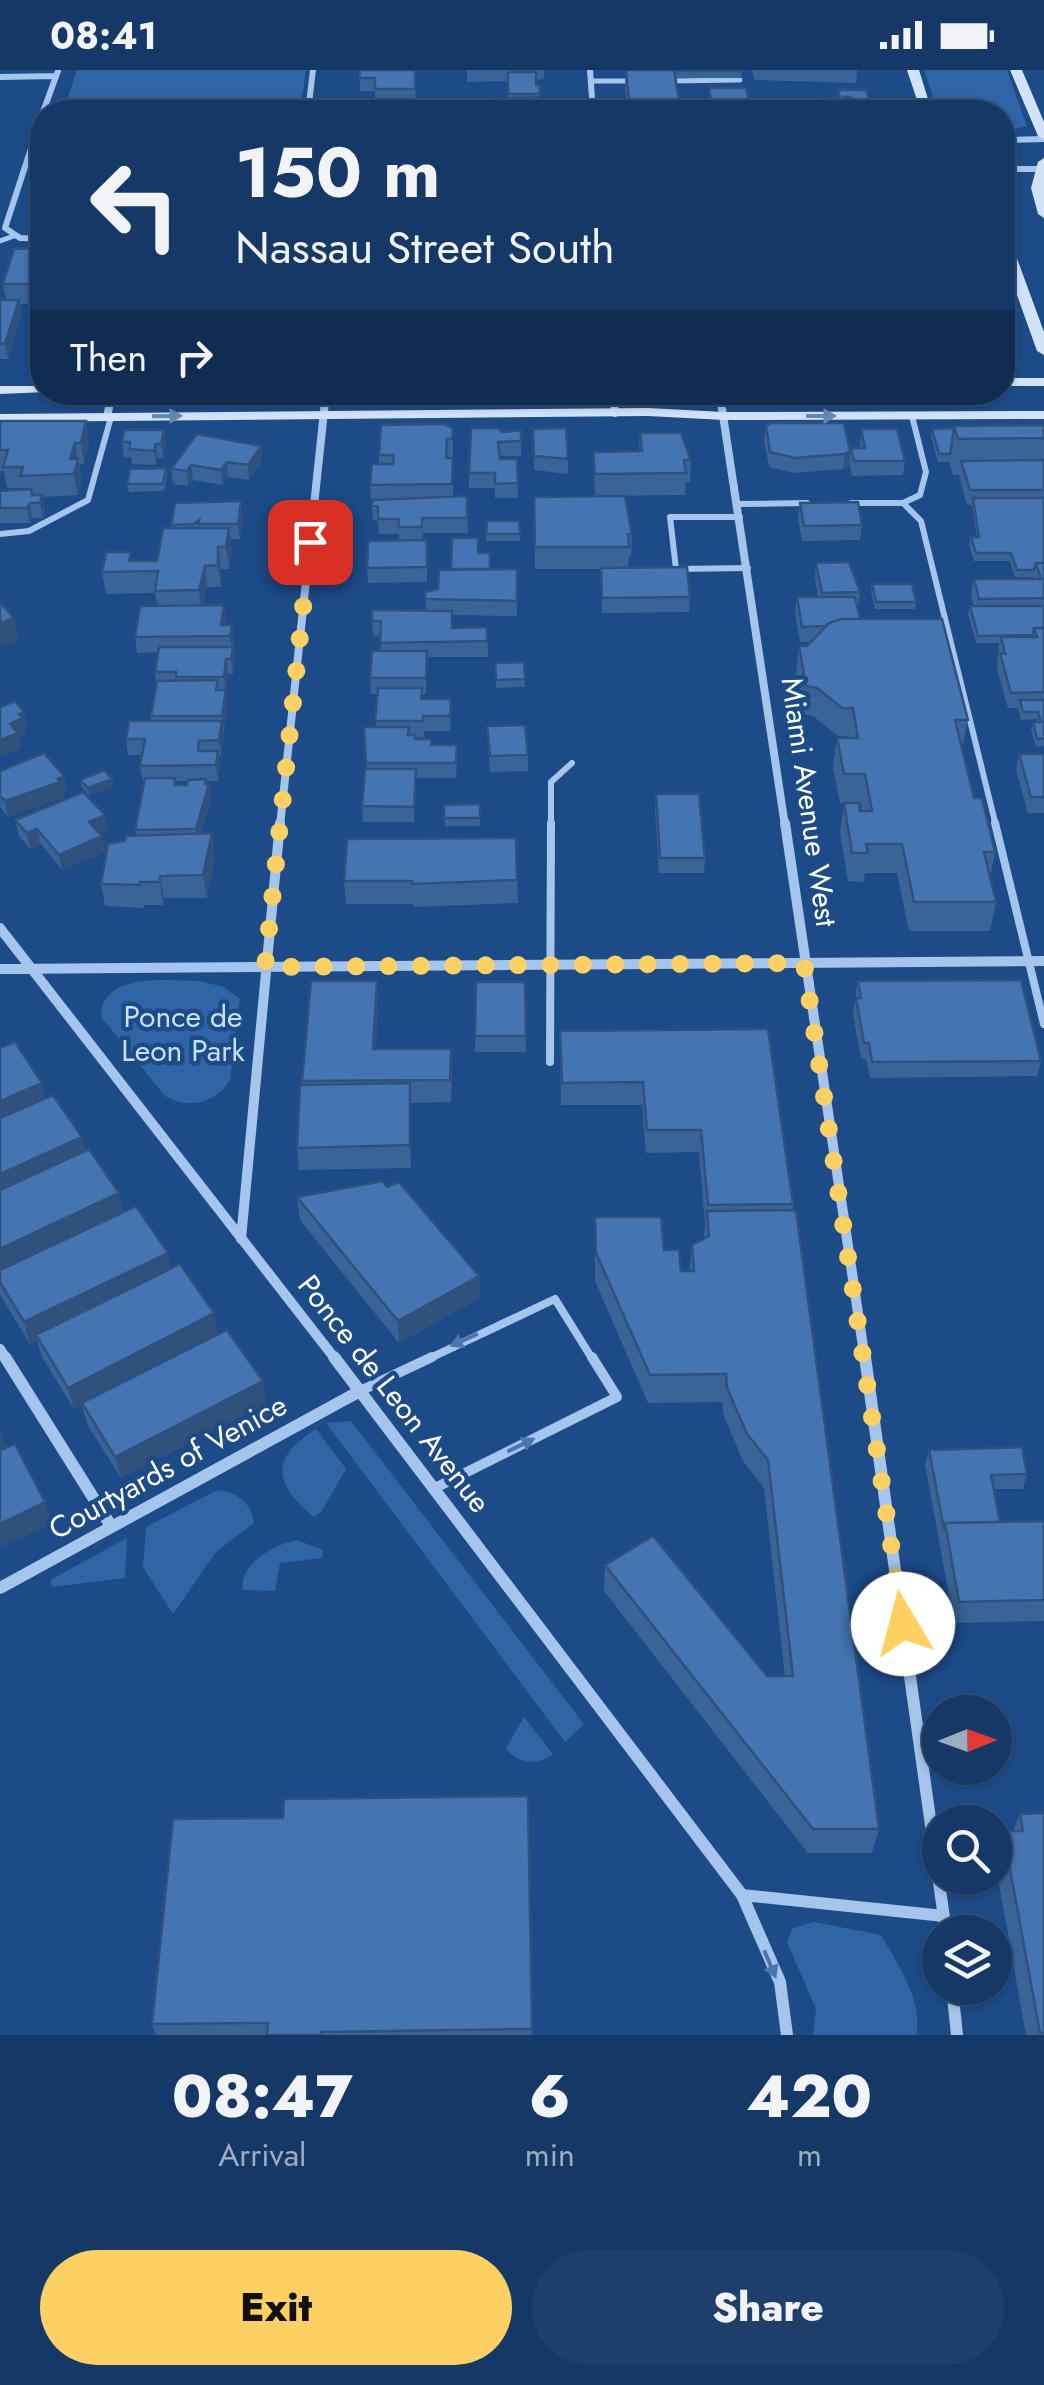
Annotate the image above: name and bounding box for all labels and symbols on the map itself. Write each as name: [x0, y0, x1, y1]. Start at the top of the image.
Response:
one-way arrow: [152, 408, 184, 424]
one-way arrow: [806, 408, 838, 424]
pin: [268, 500, 353, 585]
street label: Miami Avenue West: [771, 675, 848, 930]
park label: Ponce de Leon Park: [121, 995, 246, 1072]
street label: Ponce de Leon Avenue: [288, 1266, 501, 1522]
one-way arrow: [449, 1332, 478, 1349]
street label: Courtyards of Venice: [41, 1383, 295, 1550]
one-way arrow: [506, 1437, 535, 1454]
position arrow: [851, 1572, 955, 1676]
north arrow: [922, 1695, 1012, 1785]
one-way arrow: [763, 1949, 779, 1979]

